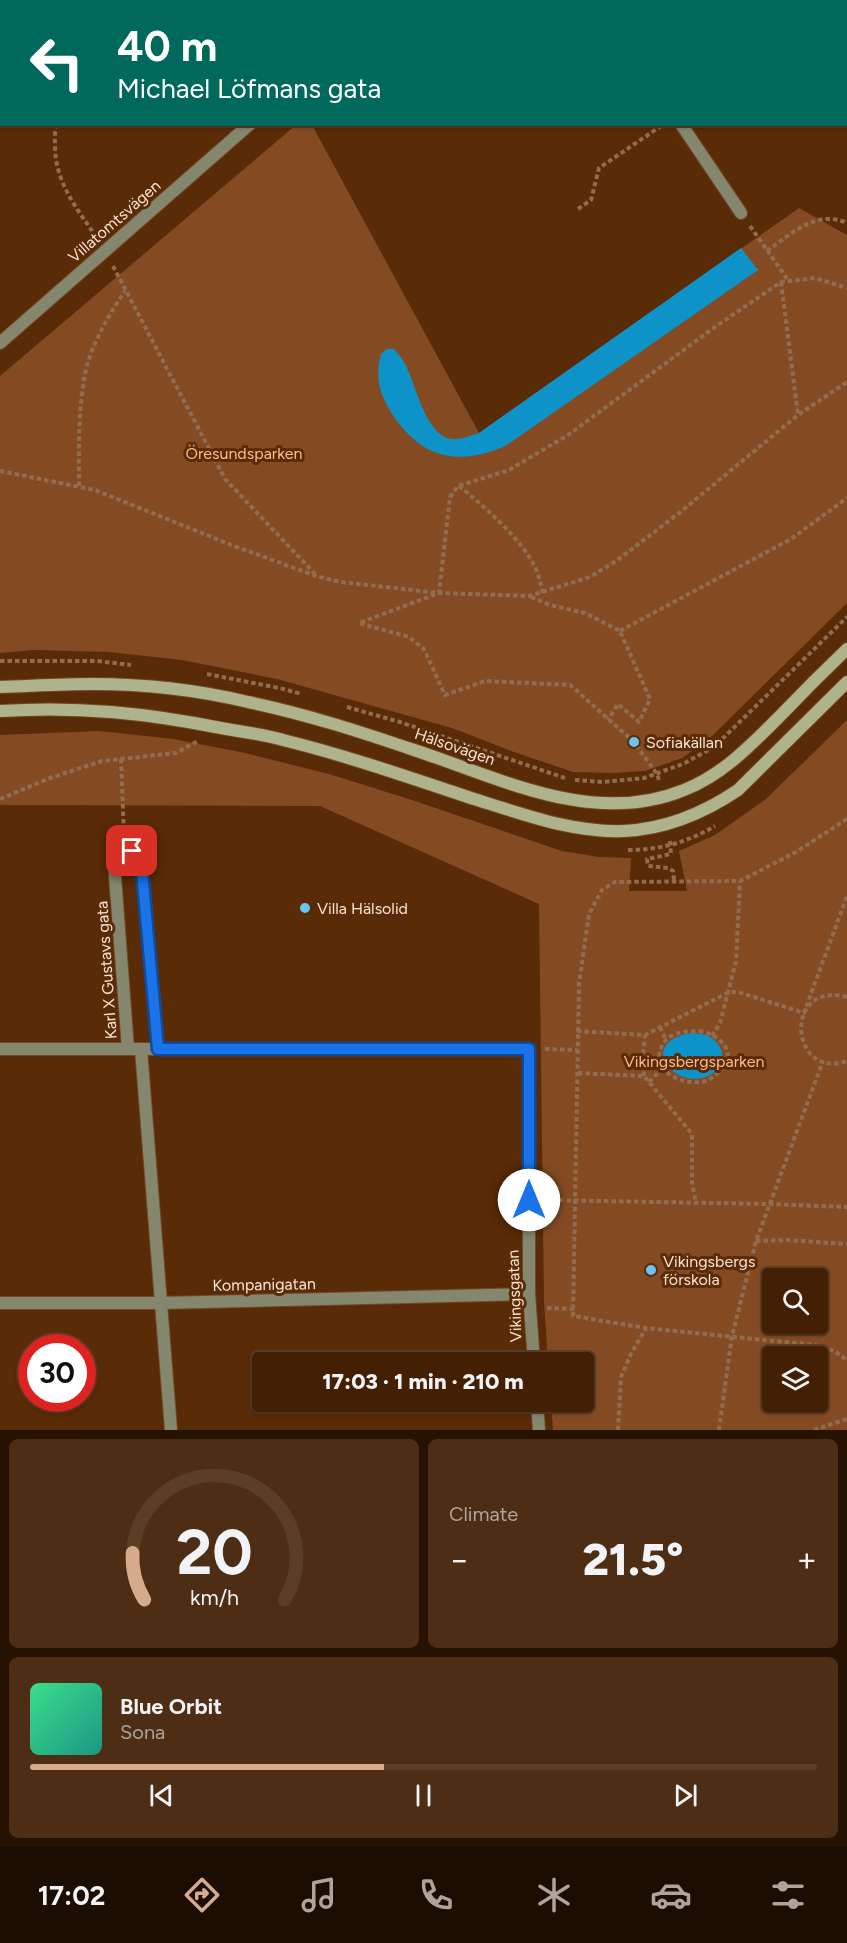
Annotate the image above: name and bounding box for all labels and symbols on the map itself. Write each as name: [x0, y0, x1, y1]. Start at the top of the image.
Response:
street label: Villatomtsvägen: [64, 176, 164, 267]
park label: Öresundsparken: [186, 444, 303, 463]
street label: Hälsovägen: [412, 724, 498, 769]
place label: Sofiakällan: [646, 733, 723, 752]
marker: Sofiakällan: [627, 735, 641, 749]
pin: [106, 825, 157, 876]
place label: Villa Hälsolid: [317, 899, 408, 918]
street label: Karl X Gustavs gata: [92, 900, 121, 1040]
marker: Villa Hälsolid: [298, 901, 312, 915]
park label: Vikingsbergsparken: [624, 1052, 764, 1071]
position arrow: [497, 1168, 561, 1232]
street label: Vikingsgatan: [503, 1249, 526, 1343]
place label: Vikingsbergs förskola: [663, 1252, 755, 1289]
marker: Vikingsbergs förskola: [644, 1263, 658, 1277]
street label: Kompanigatan: [212, 1274, 316, 1295]
speed limit sign: 30: [18, 1334, 96, 1412]

